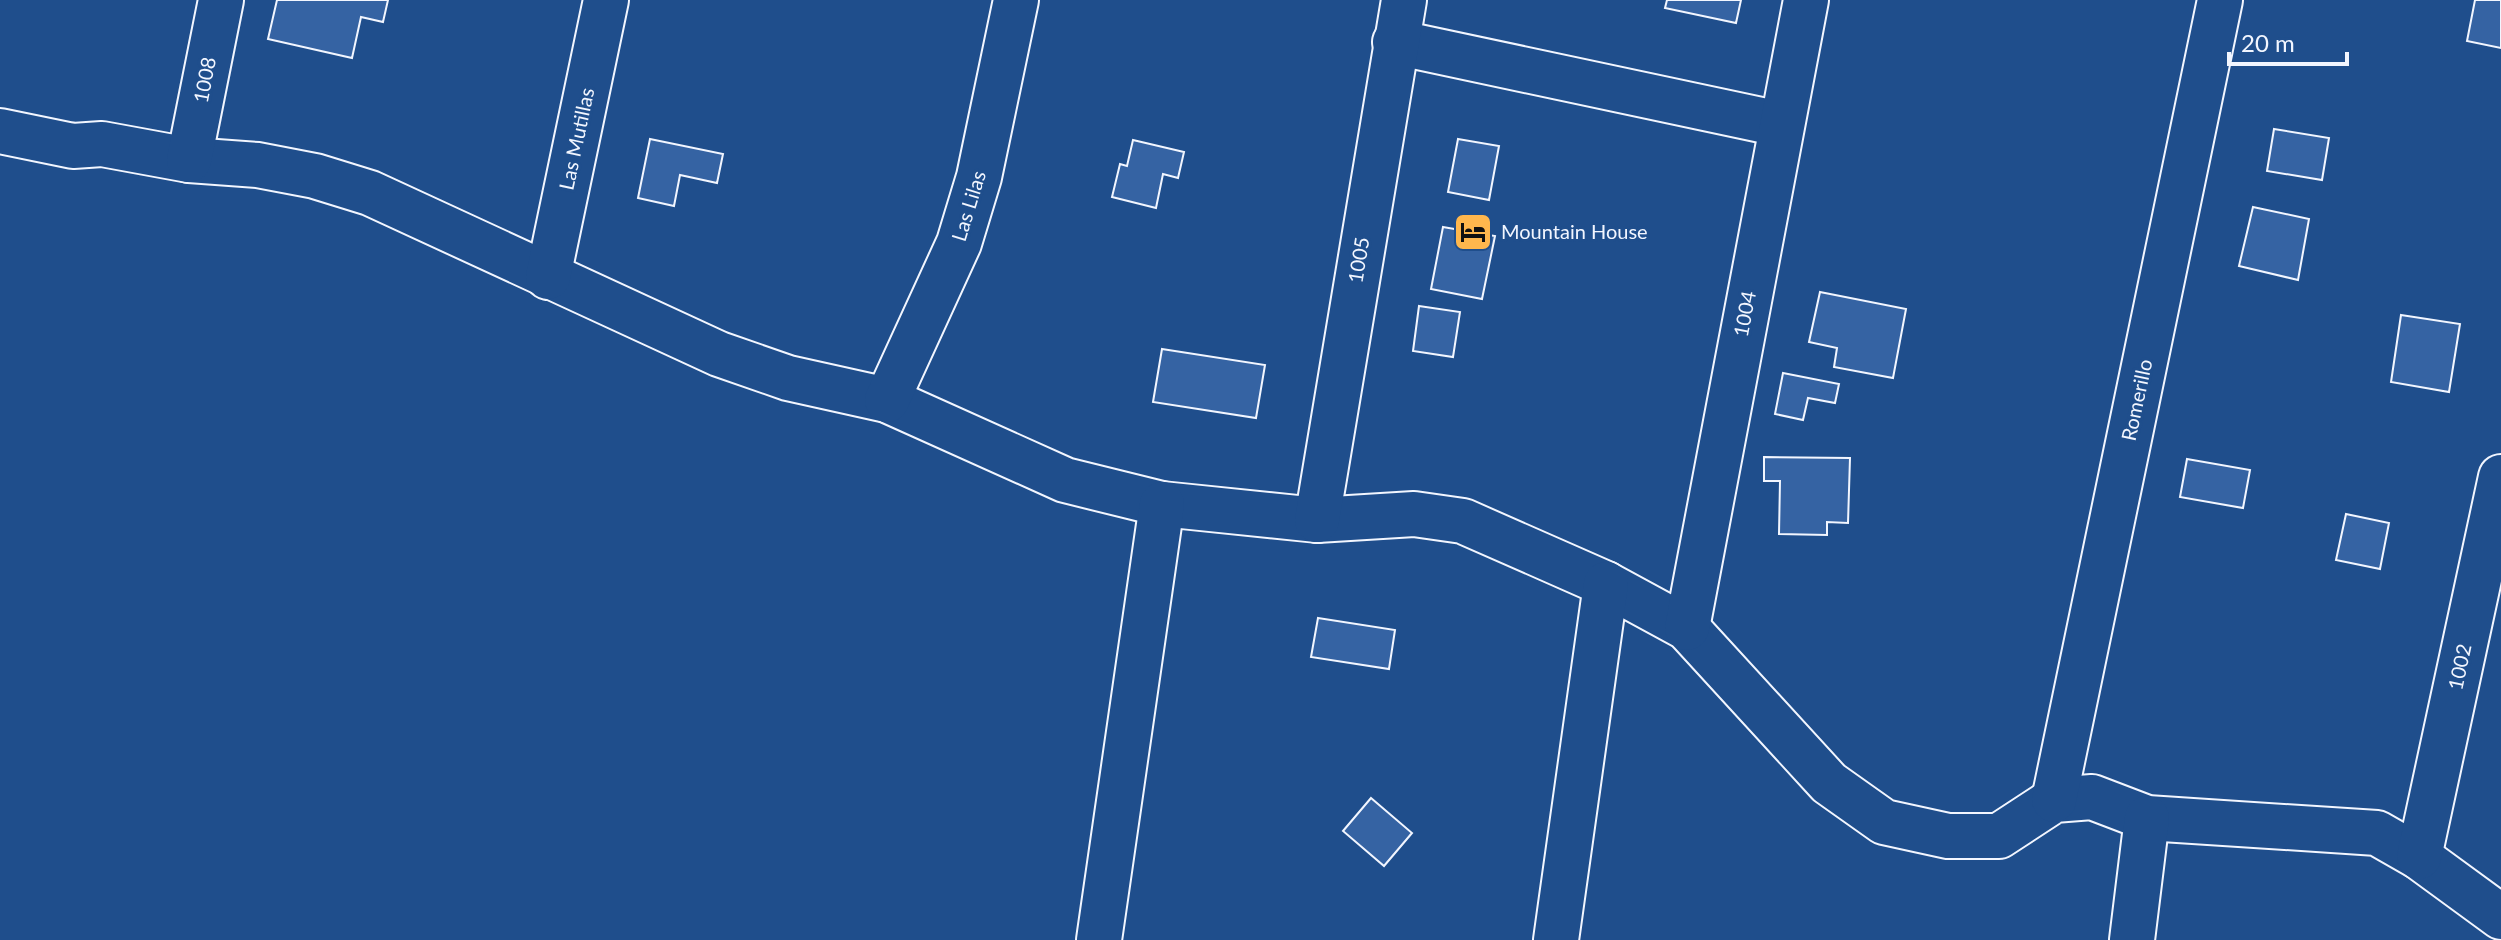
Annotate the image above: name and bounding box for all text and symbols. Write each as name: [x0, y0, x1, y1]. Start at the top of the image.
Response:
scale bar: [2229, 16, 2347, 66]
text: 20 m: [2241, 28, 2295, 57]
street label: 1008: [188, 55, 220, 105]
street label: Las Mutillas: [553, 85, 599, 192]
street label: Las Lilas: [946, 168, 990, 244]
hotel icon: Mountain House: [1452, 211, 1494, 253]
place label: Mountain House: [1501, 219, 1648, 243]
street label: 1005: [1343, 235, 1373, 285]
street label: 1004: [1728, 288, 1760, 339]
street label: Romerillo: [2116, 357, 2156, 443]
street label: 1002: [2442, 642, 2476, 692]

